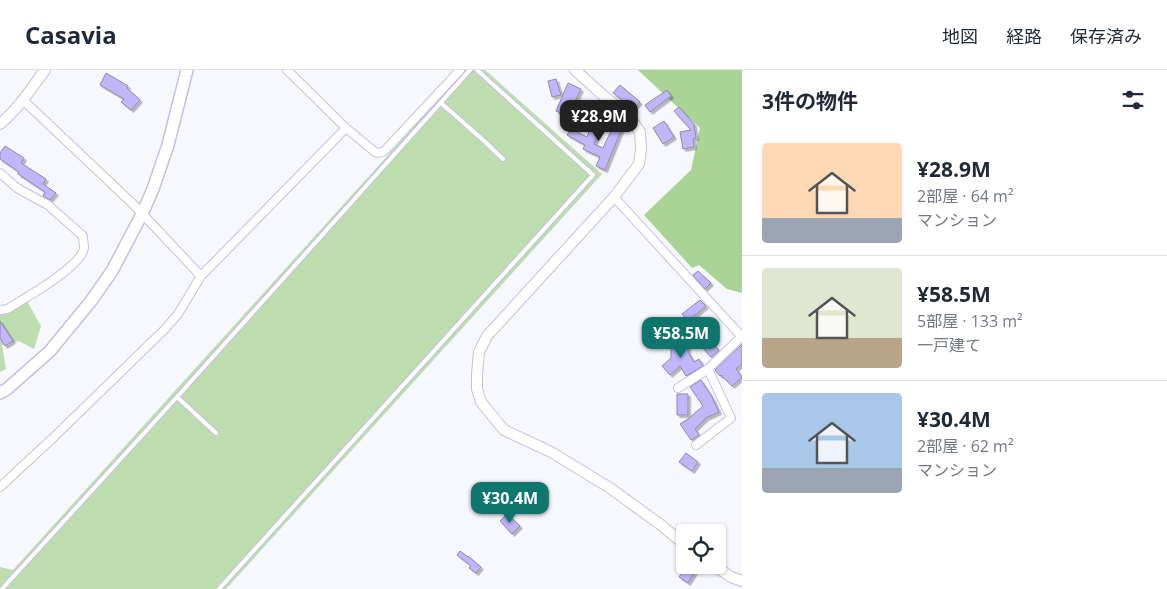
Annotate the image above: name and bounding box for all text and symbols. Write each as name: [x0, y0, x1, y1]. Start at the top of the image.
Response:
text: Casavia: [25, 18, 117, 51]
text: 地図: [942, 24, 978, 48]
text: 経路: [1006, 24, 1042, 48]
text: 保存済み: [1070, 24, 1142, 48]
icon: filters: [1119, 86, 1147, 114]
text: 3件の物件: [762, 87, 858, 115]
pin: ¥28.9M: [558, 100, 640, 142]
text: ¥28.9M: [571, 105, 627, 127]
text: ¥28.9M: [917, 155, 991, 183]
icon: home: [802, 163, 862, 223]
text: 2部屋 · 64 m²: [917, 185, 1014, 207]
text: マンション: [917, 209, 997, 231]
text: ¥58.5M: [917, 280, 991, 308]
icon: home: [802, 288, 862, 348]
text: 5部屋 · 133 m²: [917, 310, 1023, 332]
pin: ¥58.5M: [640, 316, 722, 359]
text: ¥58.5M: [653, 322, 709, 344]
text: 一戸建て: [917, 334, 981, 356]
text: ¥30.4M: [917, 405, 991, 433]
icon: home: [802, 413, 862, 473]
text: 2部屋 · 62 m²: [917, 435, 1014, 457]
text: マンション: [917, 459, 997, 481]
pin: ¥30.4M: [469, 482, 551, 524]
text: ¥30.4M: [482, 487, 538, 509]
map controls: [676, 524, 726, 574]
button: locate: [676, 524, 726, 574]

